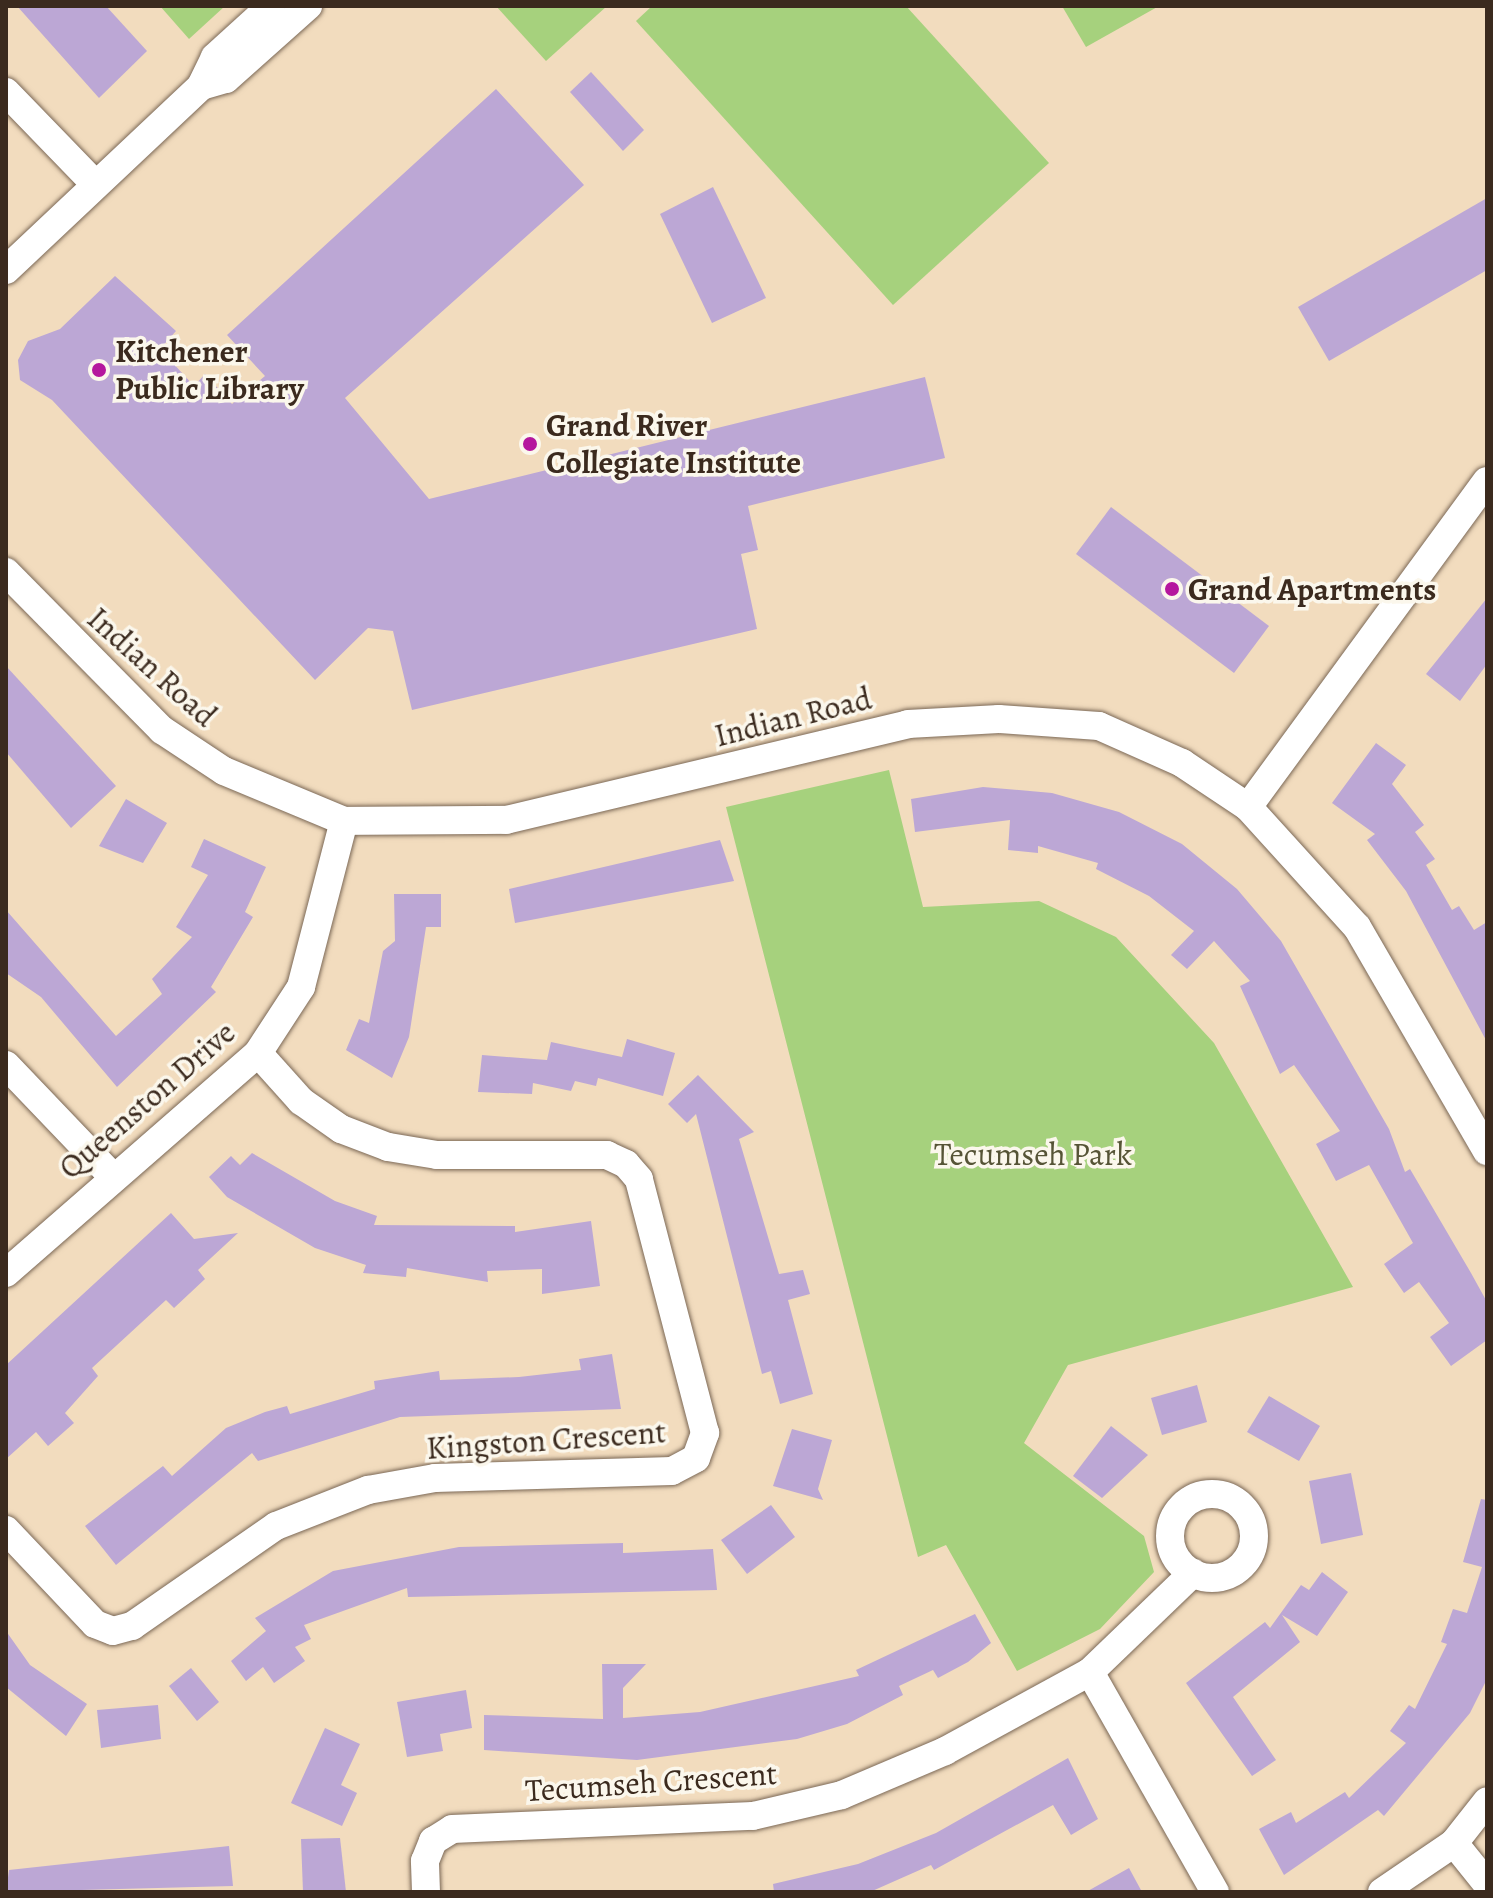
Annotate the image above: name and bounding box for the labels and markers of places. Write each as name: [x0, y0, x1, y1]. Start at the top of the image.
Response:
place label: Kitchener Public Library: [115, 333, 304, 408]
marker: Kitchener Public Library: [90, 361, 108, 379]
place label: Grand River Collegiate Institute: [546, 407, 801, 482]
marker: Grand River Collegiate Institute: [521, 435, 539, 453]
place label: Grand Apartments: [1188, 570, 1436, 608]
marker: Grand Apartments: [1163, 580, 1181, 598]

